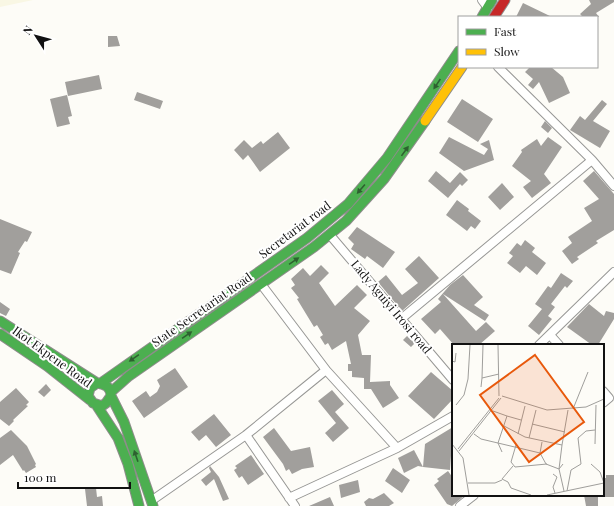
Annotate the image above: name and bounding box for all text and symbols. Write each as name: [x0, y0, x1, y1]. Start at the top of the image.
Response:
north arrow: [16, 16, 56, 56]
legend: [458, 16, 598, 68]
text: N: [19, 22, 36, 37]
text: Fast: [494, 23, 517, 39]
text: Slow: [494, 43, 520, 59]
one-way arrow: [433, 78, 441, 89]
one-way arrow: [401, 146, 409, 156]
one-way arrow: [357, 184, 366, 194]
street label: Secretariat road: [255, 197, 334, 262]
street label: Lady Aguiyi Irosi road: [348, 256, 436, 357]
one-way arrow: [289, 257, 299, 265]
street label: State Secretariat Road: [148, 268, 255, 350]
street label: Ikot Ekpene Road: [10, 322, 96, 390]
one-way arrow: [182, 331, 192, 339]
inset map: [452, 344, 604, 496]
one-way arrow: [129, 354, 139, 362]
one-way arrow: [133, 449, 139, 461]
scale bar: [18, 464, 130, 490]
text: 100 m: [24, 469, 57, 485]

